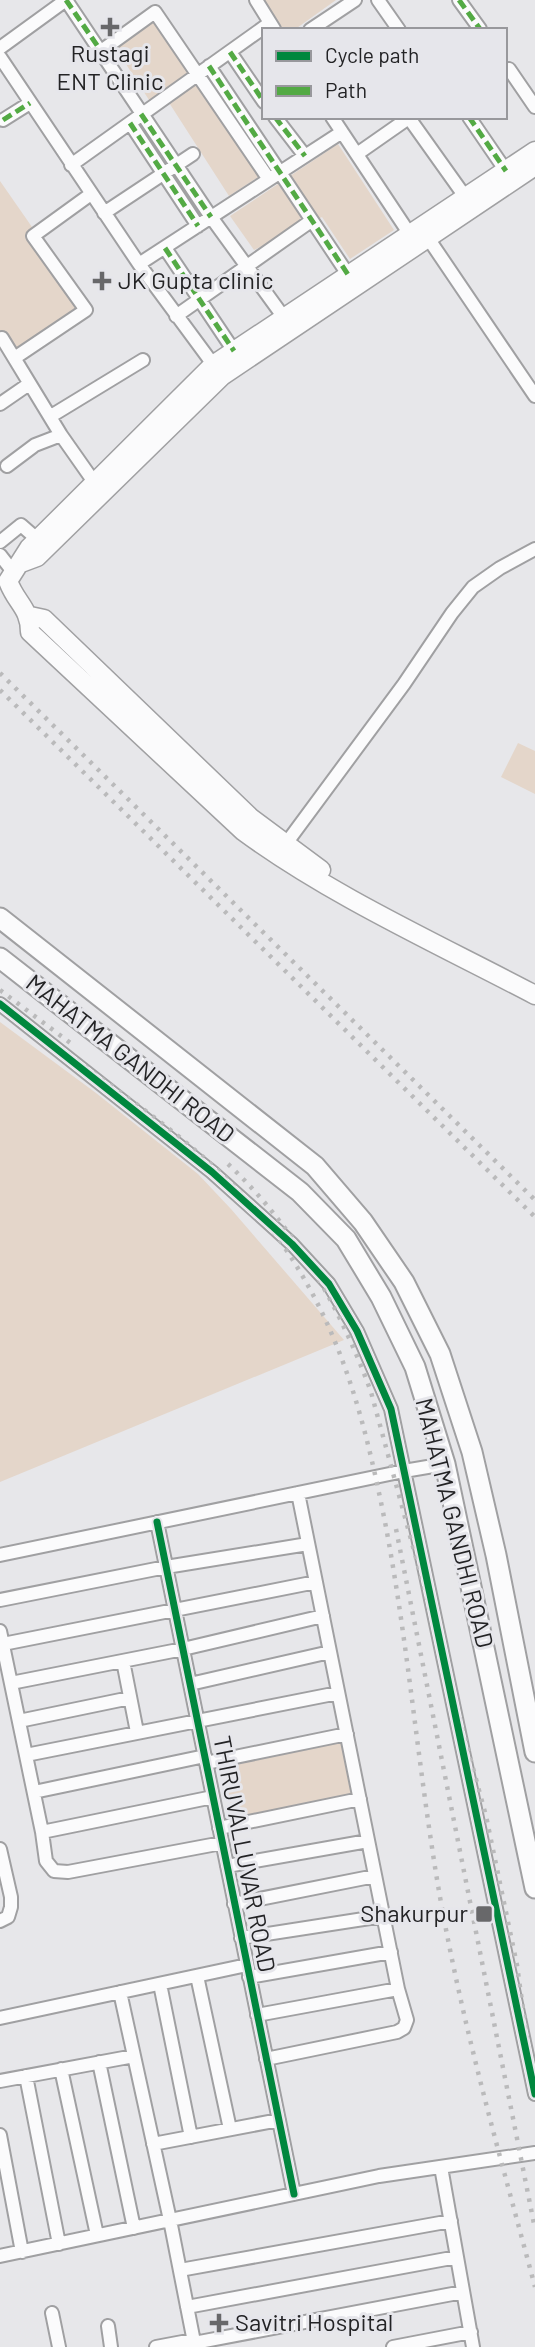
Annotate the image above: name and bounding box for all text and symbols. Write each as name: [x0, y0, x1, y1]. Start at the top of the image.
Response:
marker: Rustagi ENT Clinic: [100, 17, 120, 37]
legend: [262, 28, 507, 119]
place label: Rustagi ENT Clinic: [57, 38, 163, 95]
text: Cycle path: [325, 42, 419, 67]
text: Path: [325, 77, 367, 102]
place label: JK Gupta clinic: [118, 265, 274, 294]
marker: JK Gupta clinic: [92, 271, 112, 291]
street label: MAHATMA GANDHI ROAD: [21, 967, 241, 1148]
street label: MAHATMA GANDHI ROAD: [410, 1395, 501, 1651]
street label: THIRUVALLUVAR ROAD: [208, 1733, 283, 1974]
place label: Shakurpur: [360, 1898, 468, 1927]
marker: Shakurpur: [474, 1904, 494, 1924]
place label: Savitri Hospital: [235, 2307, 393, 2336]
marker: Savitri Hospital: [209, 2313, 229, 2333]

